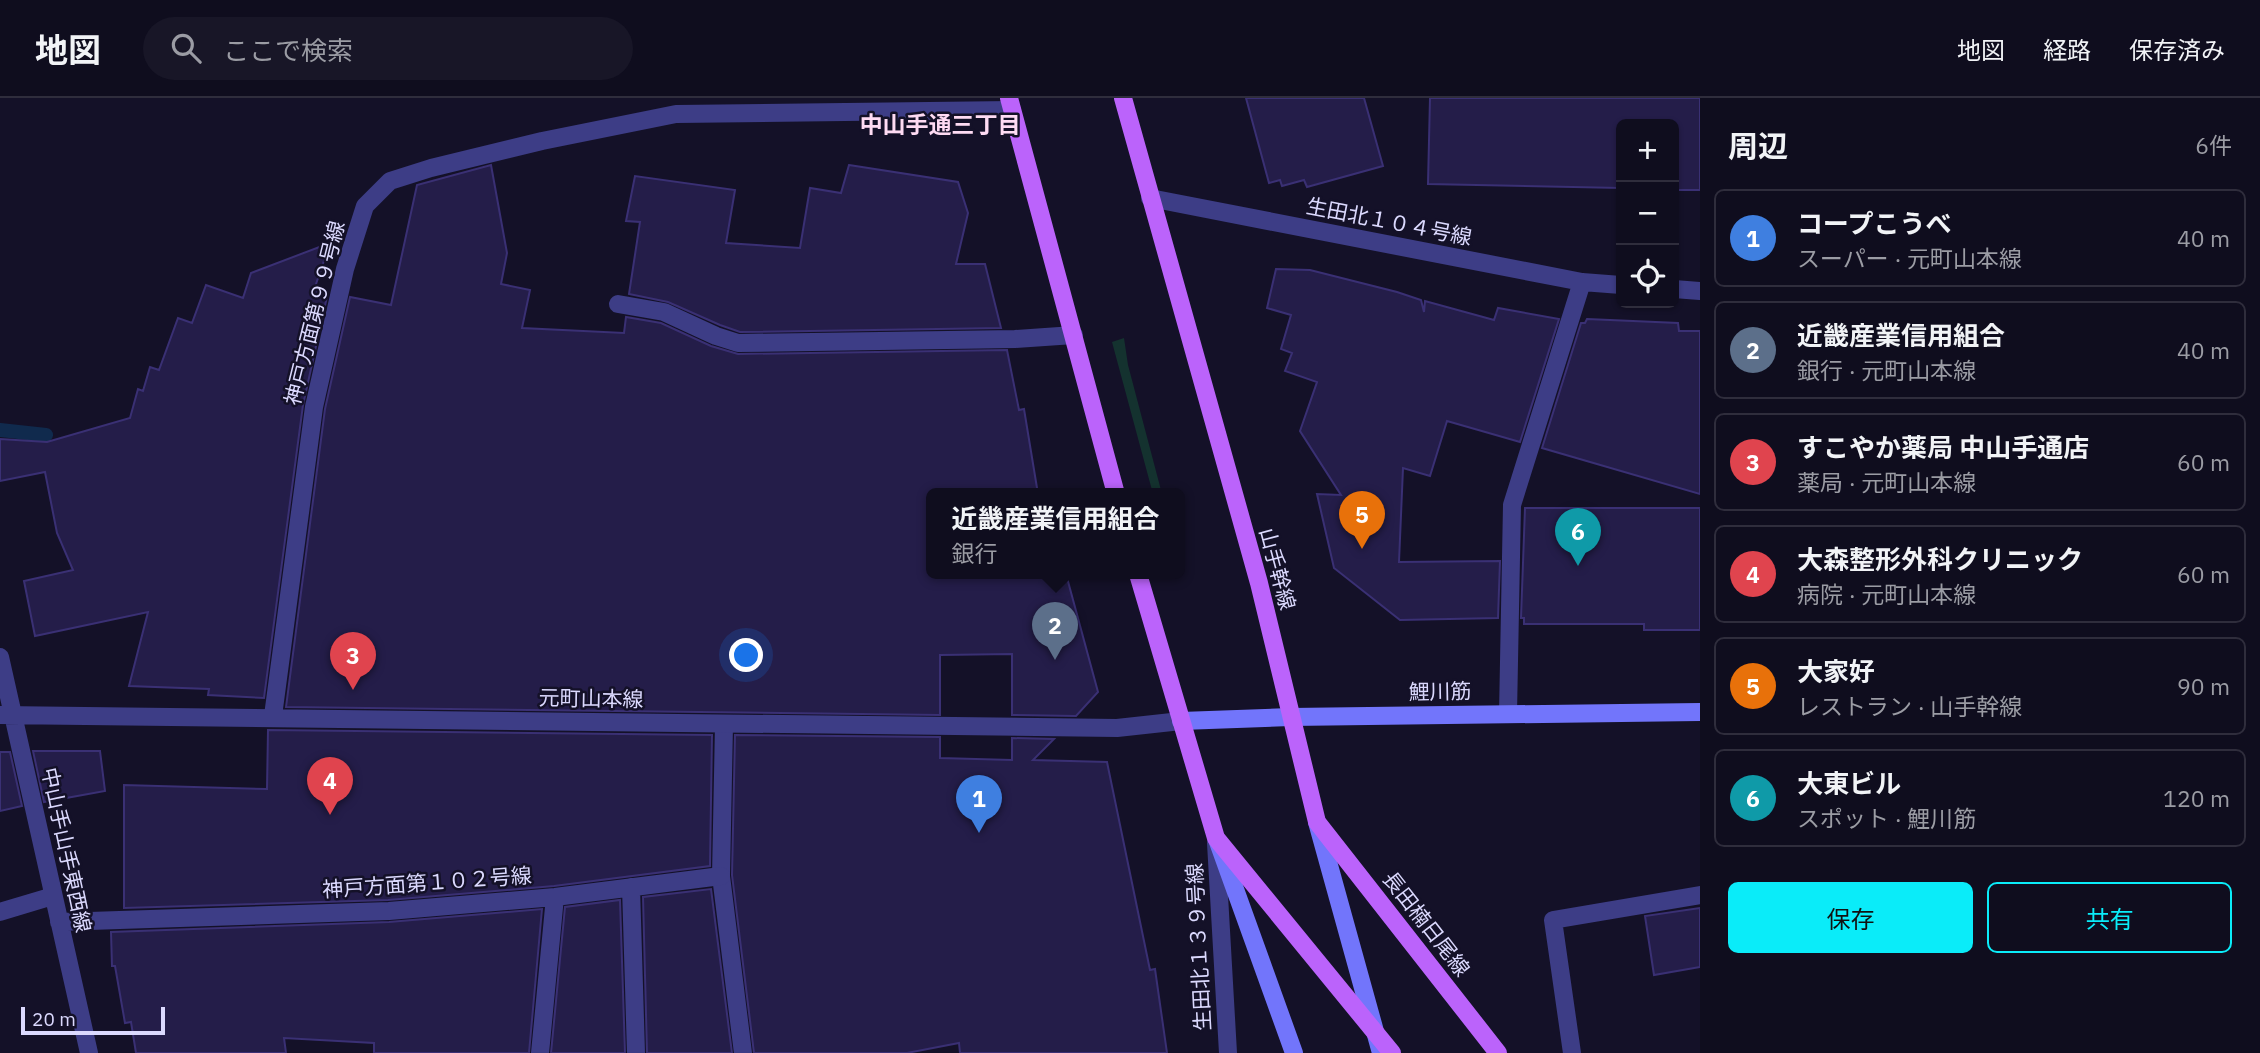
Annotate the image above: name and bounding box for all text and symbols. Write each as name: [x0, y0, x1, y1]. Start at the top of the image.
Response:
search box: [143, 17, 633, 80]
text: 地図: [35, 28, 101, 71]
icon: search: [167, 29, 205, 67]
text: ここで検索: [223, 33, 353, 67]
text: 地図: [1957, 34, 2005, 66]
text: 経路: [2043, 34, 2091, 66]
text: 保存済み: [2129, 34, 2225, 66]
district label: 中山手通三丁目: [860, 109, 1021, 139]
map controls: [1616, 119, 1679, 308]
button: +: [1616, 119, 1679, 182]
text: 周辺: [1728, 126, 1788, 165]
text: 6件: [2195, 130, 2232, 160]
button: −: [1616, 182, 1679, 245]
street label: 生田北１０４号線: [1304, 191, 1474, 251]
text: コープこうべ: [1797, 206, 1951, 240]
street label: 神戸方面第９９号線: [278, 218, 350, 408]
text: 1: [1746, 223, 1760, 253]
text: 40 m: [2177, 223, 2230, 253]
text: スーパー · 元町山本線: [1797, 243, 2022, 273]
button: locate: [1616, 245, 1679, 308]
text: 近畿産業信用組合: [1797, 318, 2005, 352]
text: 2: [1746, 335, 1760, 365]
text: 40 m: [2177, 335, 2230, 365]
text: 銀行 · 元町山本線: [1797, 355, 1976, 385]
text: すこやか薬局 中山手通店: [1797, 430, 2089, 464]
text: 3: [1746, 447, 1760, 477]
text: 60 m: [2177, 447, 2230, 477]
text: 薬局 · 元町山本線: [1797, 467, 1976, 497]
popup: [926, 488, 1185, 579]
pin: 5: [1339, 491, 1385, 549]
text: 近畿産業信用組合: [951, 501, 1160, 535]
pin: 6: [1555, 508, 1601, 566]
street label: 山手幹線: [1254, 525, 1302, 613]
text: 銀行: [951, 538, 997, 568]
text: 大森整形外科クリニック: [1797, 542, 2083, 576]
text: 4: [1746, 559, 1760, 589]
text: 60 m: [2177, 559, 2230, 589]
text: 病院 · 元町山本線: [1797, 579, 1976, 609]
pin: 2: [1032, 602, 1078, 660]
pin: 3: [330, 632, 376, 690]
your location: [729, 638, 763, 672]
text: 大家好: [1797, 654, 1875, 688]
text: 5: [1746, 671, 1760, 701]
text: 90 m: [2177, 671, 2230, 701]
street label: 鯉川筋: [1408, 676, 1472, 706]
street label: 元町山本線: [538, 683, 644, 713]
text: レストラン · 山手幹線: [1797, 691, 2022, 721]
pin: 4: [307, 757, 353, 815]
street label: 中山手山手東西線: [36, 765, 98, 935]
text: 大東ビル: [1797, 766, 1901, 800]
pin: 1: [956, 775, 1002, 833]
text: 6: [1746, 783, 1760, 813]
text: 120 m: [2163, 783, 2230, 813]
text: スポット · 鯉川筋: [1797, 803, 1976, 833]
street label: 神戸方面第１０２号線: [321, 861, 533, 903]
street label: 生田北１３９号線: [1180, 862, 1216, 1032]
street label: 長田楠日尾線: [1377, 865, 1477, 982]
button: 保存: [1728, 882, 1973, 953]
button: 共有: [1987, 882, 2232, 953]
scale bar: [21, 1004, 164, 1036]
text: 20 m: [32, 1007, 76, 1031]

